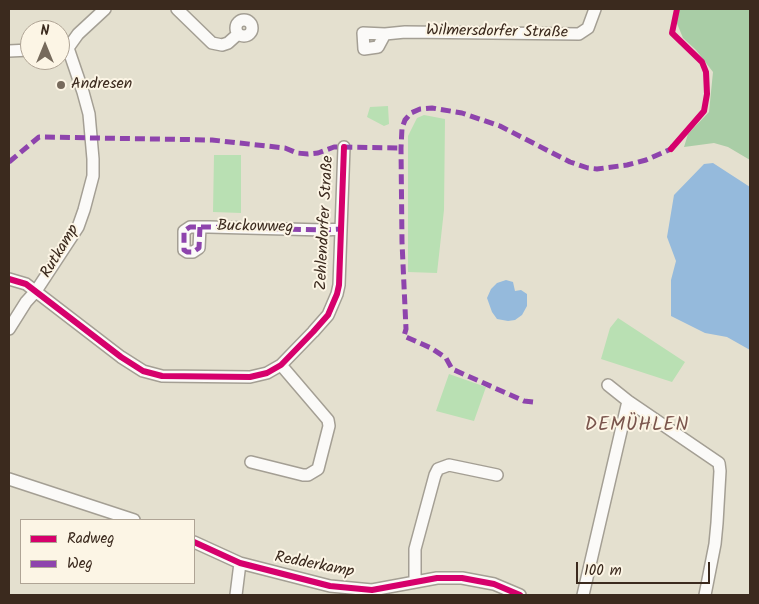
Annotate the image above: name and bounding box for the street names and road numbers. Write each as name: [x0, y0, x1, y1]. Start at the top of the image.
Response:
street label: Wilmersdorfer Straße: [426, 22, 568, 44]
street label: Zehlendorfer Straße: [313, 155, 339, 291]
street label: Buckowweg: [217, 218, 293, 238]
street label: Rutkamp: [38, 222, 84, 282]
street label: Redderkamp: [273, 549, 355, 583]

